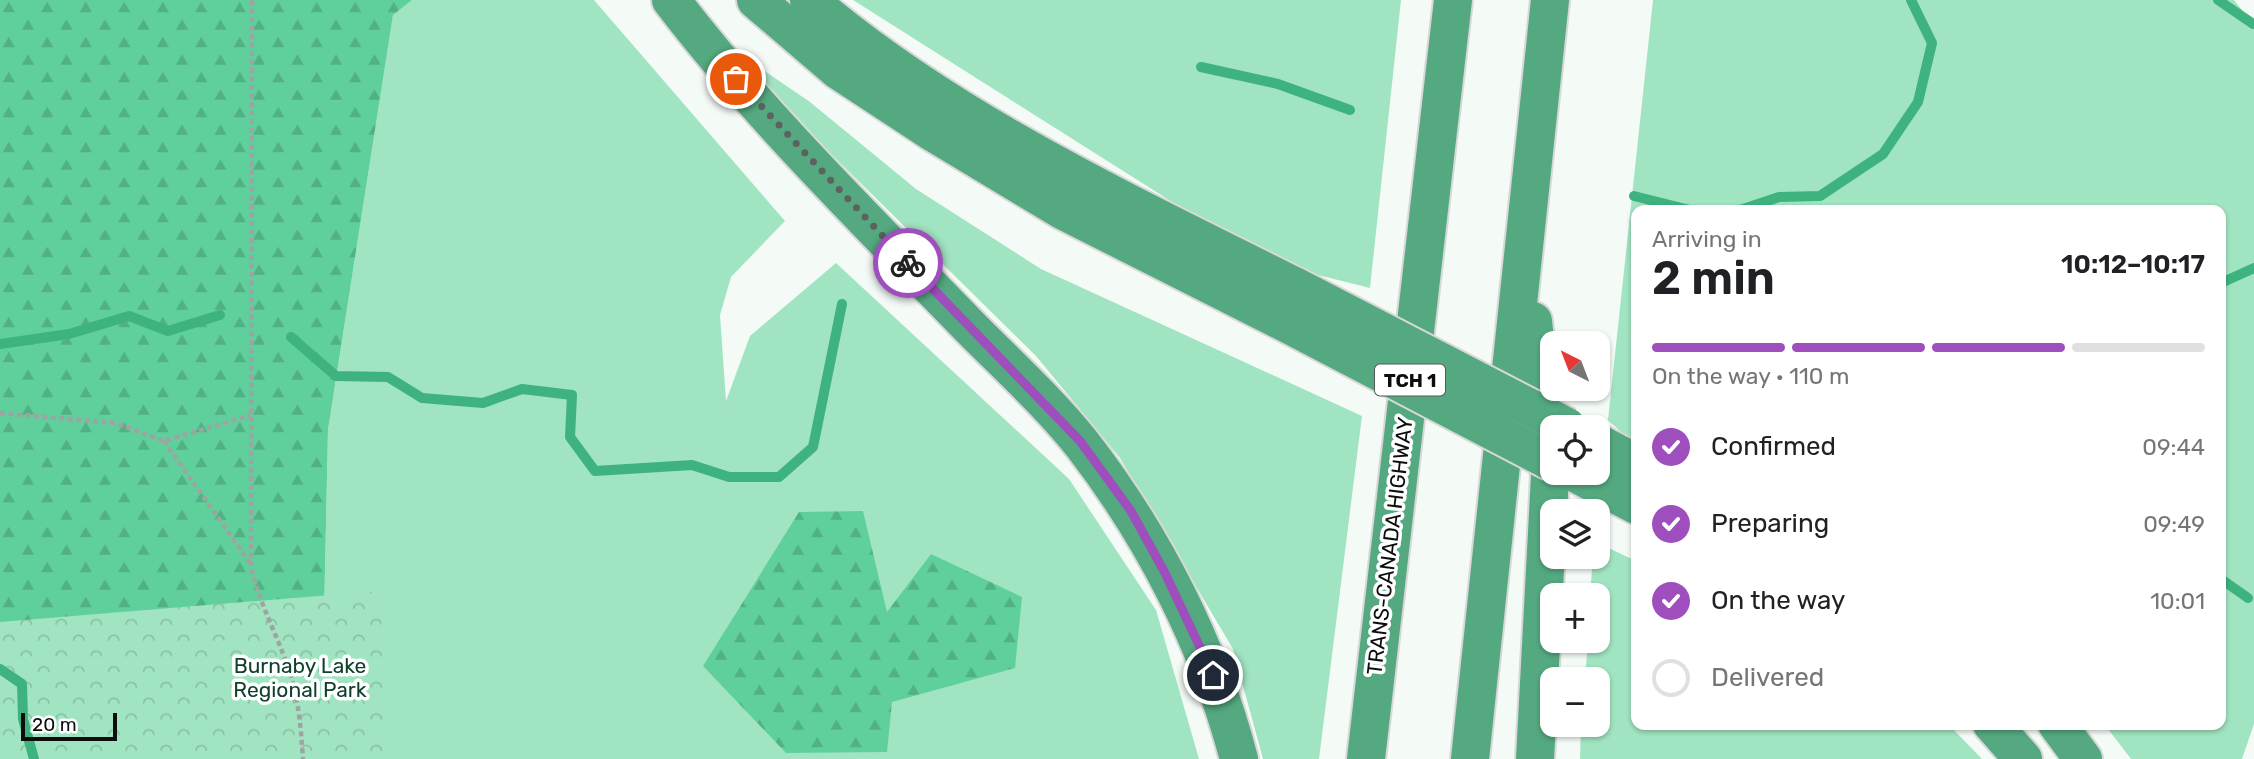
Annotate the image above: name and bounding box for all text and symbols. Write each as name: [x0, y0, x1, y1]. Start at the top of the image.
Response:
pin: [706, 49, 766, 109]
icon: bag: [717, 60, 755, 98]
text: Arriving in: [1652, 225, 1762, 253]
courier: [873, 228, 943, 298]
icon: bike: [889, 244, 927, 282]
text: 10:12–10:17: [2061, 249, 2205, 280]
text: 2 min: [1652, 251, 1775, 306]
north arrow: [1540, 331, 1610, 401]
map controls: [1540, 331, 1610, 737]
text: On the way · 110 m: [1652, 362, 1850, 390]
road number: TCH 1: [1375, 364, 1445, 396]
button: locate: [1540, 415, 1610, 485]
street label: TRANS-CANADA HIGHWAY: [1361, 416, 1418, 676]
icon: check: [1652, 428, 1690, 466]
text: Confirmed: [1711, 431, 1836, 462]
text: 09:44: [2142, 433, 2205, 461]
button: layers: [1540, 499, 1610, 569]
icon: check: [1652, 505, 1690, 543]
text: Preparing: [1711, 508, 1829, 539]
text: 09:49: [2143, 510, 2205, 538]
icon: check: [1652, 582, 1690, 620]
button: +: [1540, 583, 1610, 653]
text: On the way: [1711, 585, 1845, 616]
text: 10:01: [2150, 587, 2205, 615]
pin: [1183, 645, 1243, 705]
park label: Burnaby Lake Regional Park: [233, 653, 367, 702]
icon: home: [1194, 656, 1232, 694]
text: Delivered: [1711, 662, 1824, 693]
button: −: [1540, 667, 1610, 737]
scale bar: [21, 710, 117, 742]
text: 20 m: [32, 713, 77, 736]

